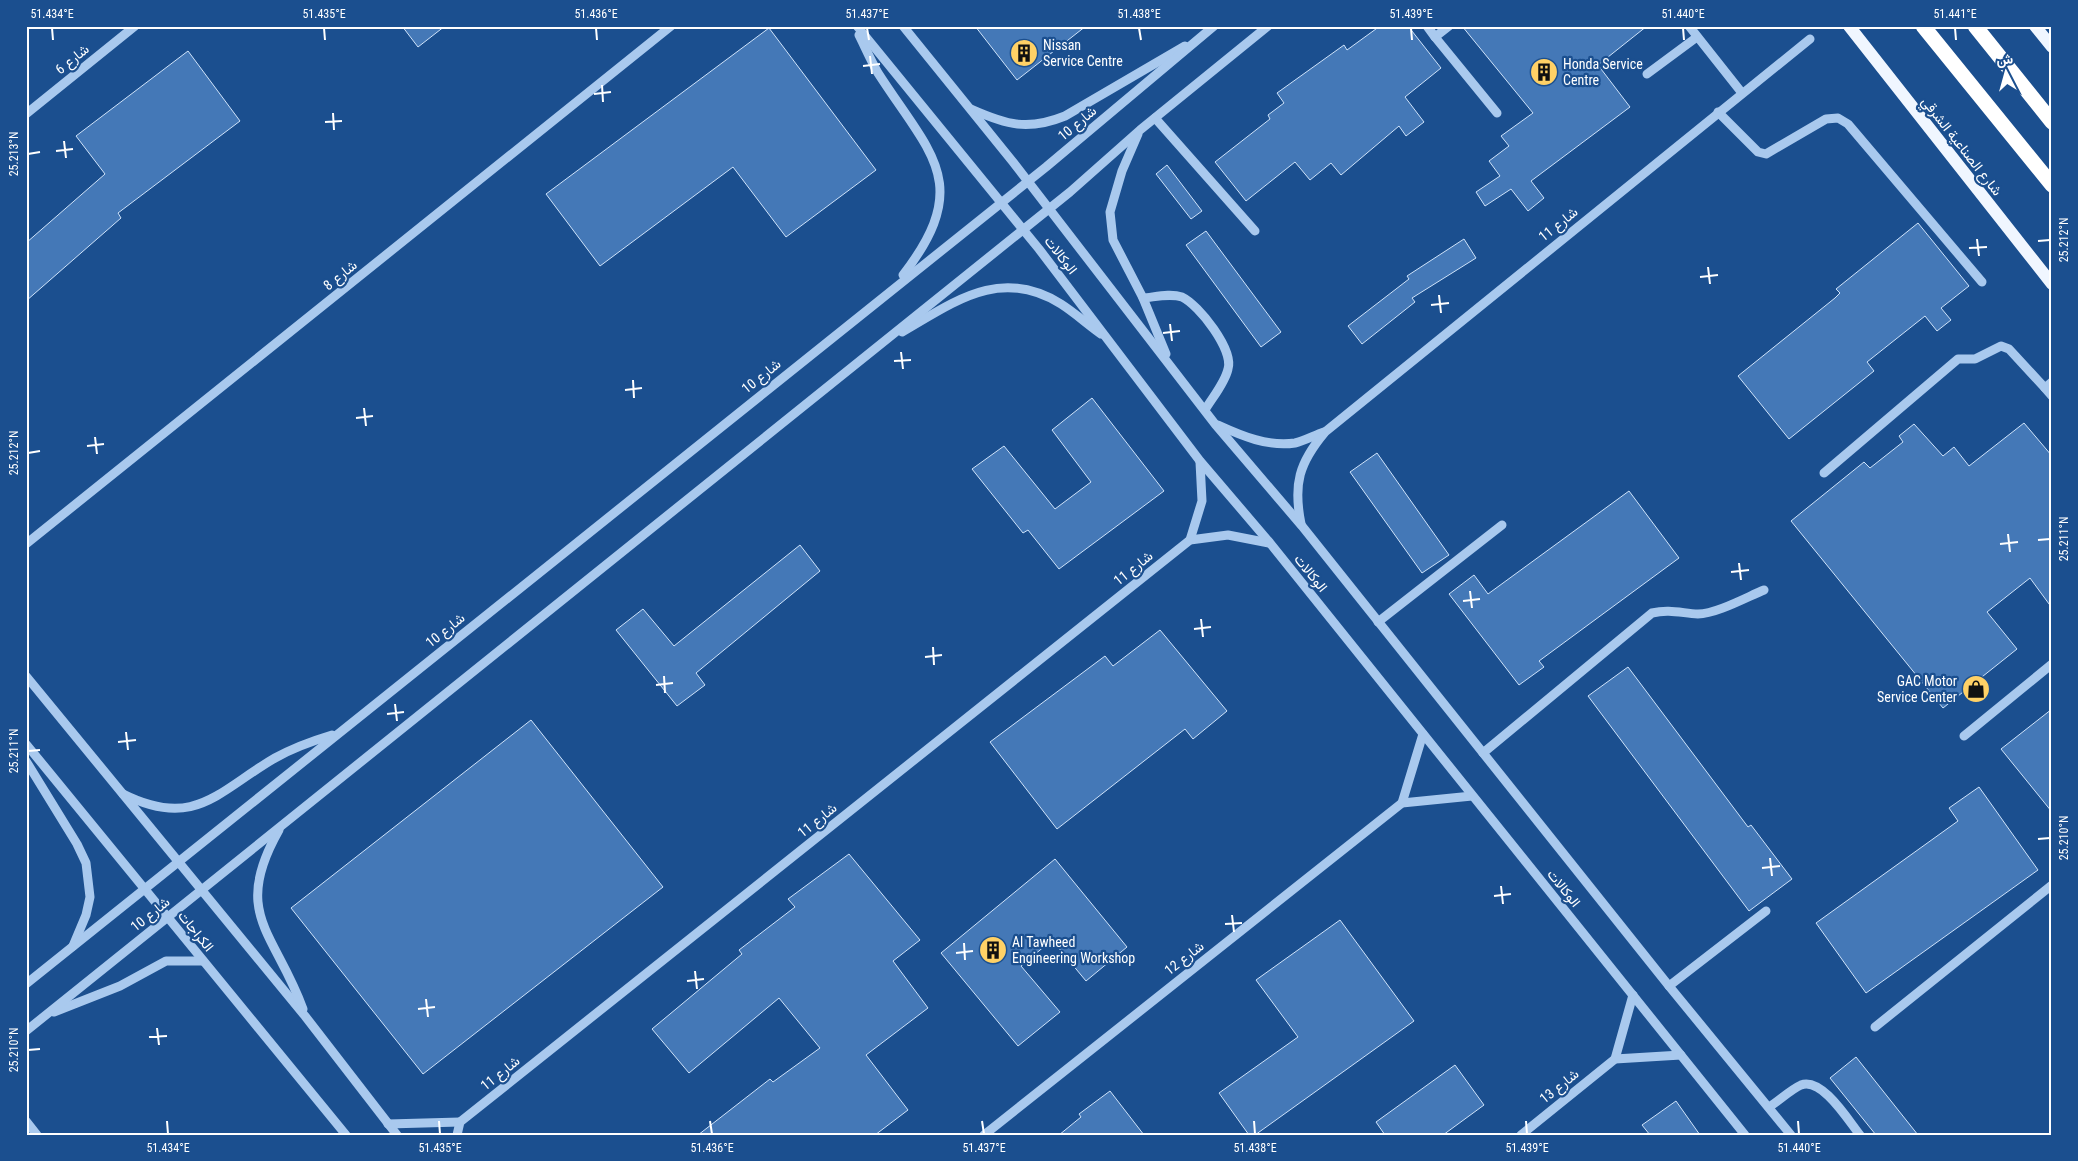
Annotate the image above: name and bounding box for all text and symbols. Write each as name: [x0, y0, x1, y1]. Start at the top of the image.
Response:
text: 51.434°E: [30, 7, 74, 21]
text: 51.435°E: [302, 7, 346, 21]
text: 51.436°E: [574, 7, 618, 21]
text: 51.437°E: [845, 7, 889, 21]
text: 51.438°E: [1117, 7, 1161, 21]
text: 51.439°E: [1389, 7, 1433, 21]
text: 51.440°E: [1661, 7, 1705, 21]
text: 51.441°E: [1933, 7, 1977, 21]
place label: Nissan Service Centre: [1043, 37, 1123, 69]
building icon: Nissan Service Centre: [1009, 38, 1039, 68]
street label: شارع 6: [52, 41, 94, 80]
north arrow: [1980, 48, 2030, 98]
text: ش: [1995, 50, 2014, 69]
place label: Honda Service Centre: [1563, 56, 1643, 88]
building icon: Honda Service Centre: [1529, 57, 1559, 87]
street label: شارع الصناعية الشرقي: [1915, 93, 2006, 201]
street label: شارع 10: [1055, 102, 1101, 146]
text: 25.213°N: [7, 132, 21, 176]
street label: شارع 11: [1535, 204, 1582, 247]
text: 25.212°N: [2057, 218, 2071, 262]
street label: الوكالات: [1040, 233, 1081, 278]
street label: شارع 8: [320, 257, 362, 296]
street label: شارع 10: [738, 356, 785, 399]
text: 25.212°N: [7, 431, 21, 475]
text: 25.211°N: [2057, 517, 2071, 561]
street label: شارع 11: [1110, 548, 1157, 591]
street label: الوكالات: [1290, 551, 1331, 596]
street label: شارع 10: [422, 610, 469, 653]
place label: GAC Motor Service Center: [1877, 673, 1957, 705]
shop icon: GAC Motor Service Center: [1961, 674, 1991, 704]
text: 25.211°N: [7, 729, 21, 773]
street label: شارع 11: [794, 800, 841, 843]
text: 25.210°N: [2057, 816, 2071, 860]
street label: الوكالات: [1543, 866, 1584, 911]
street label: شارع 10: [127, 894, 174, 937]
street label: الكراجات: [174, 908, 217, 955]
place label: Al Tawheed Engineering Workshop: [1012, 934, 1135, 966]
building icon: Al Tawheed Engineering Workshop: [978, 935, 1008, 965]
street label: شارع 12: [1161, 938, 1209, 981]
text: 25.210°N: [7, 1028, 21, 1072]
street label: شارع 11: [477, 1053, 524, 1096]
street label: شارع 13: [1536, 1066, 1583, 1109]
text: 51.434°E: [146, 1141, 190, 1155]
text: 51.435°E: [418, 1141, 462, 1155]
text: 51.436°E: [690, 1141, 734, 1155]
text: 51.437°E: [962, 1141, 1006, 1155]
text: 51.438°E: [1233, 1141, 1277, 1155]
text: 51.439°E: [1505, 1141, 1549, 1155]
text: 51.440°E: [1777, 1141, 1821, 1155]

